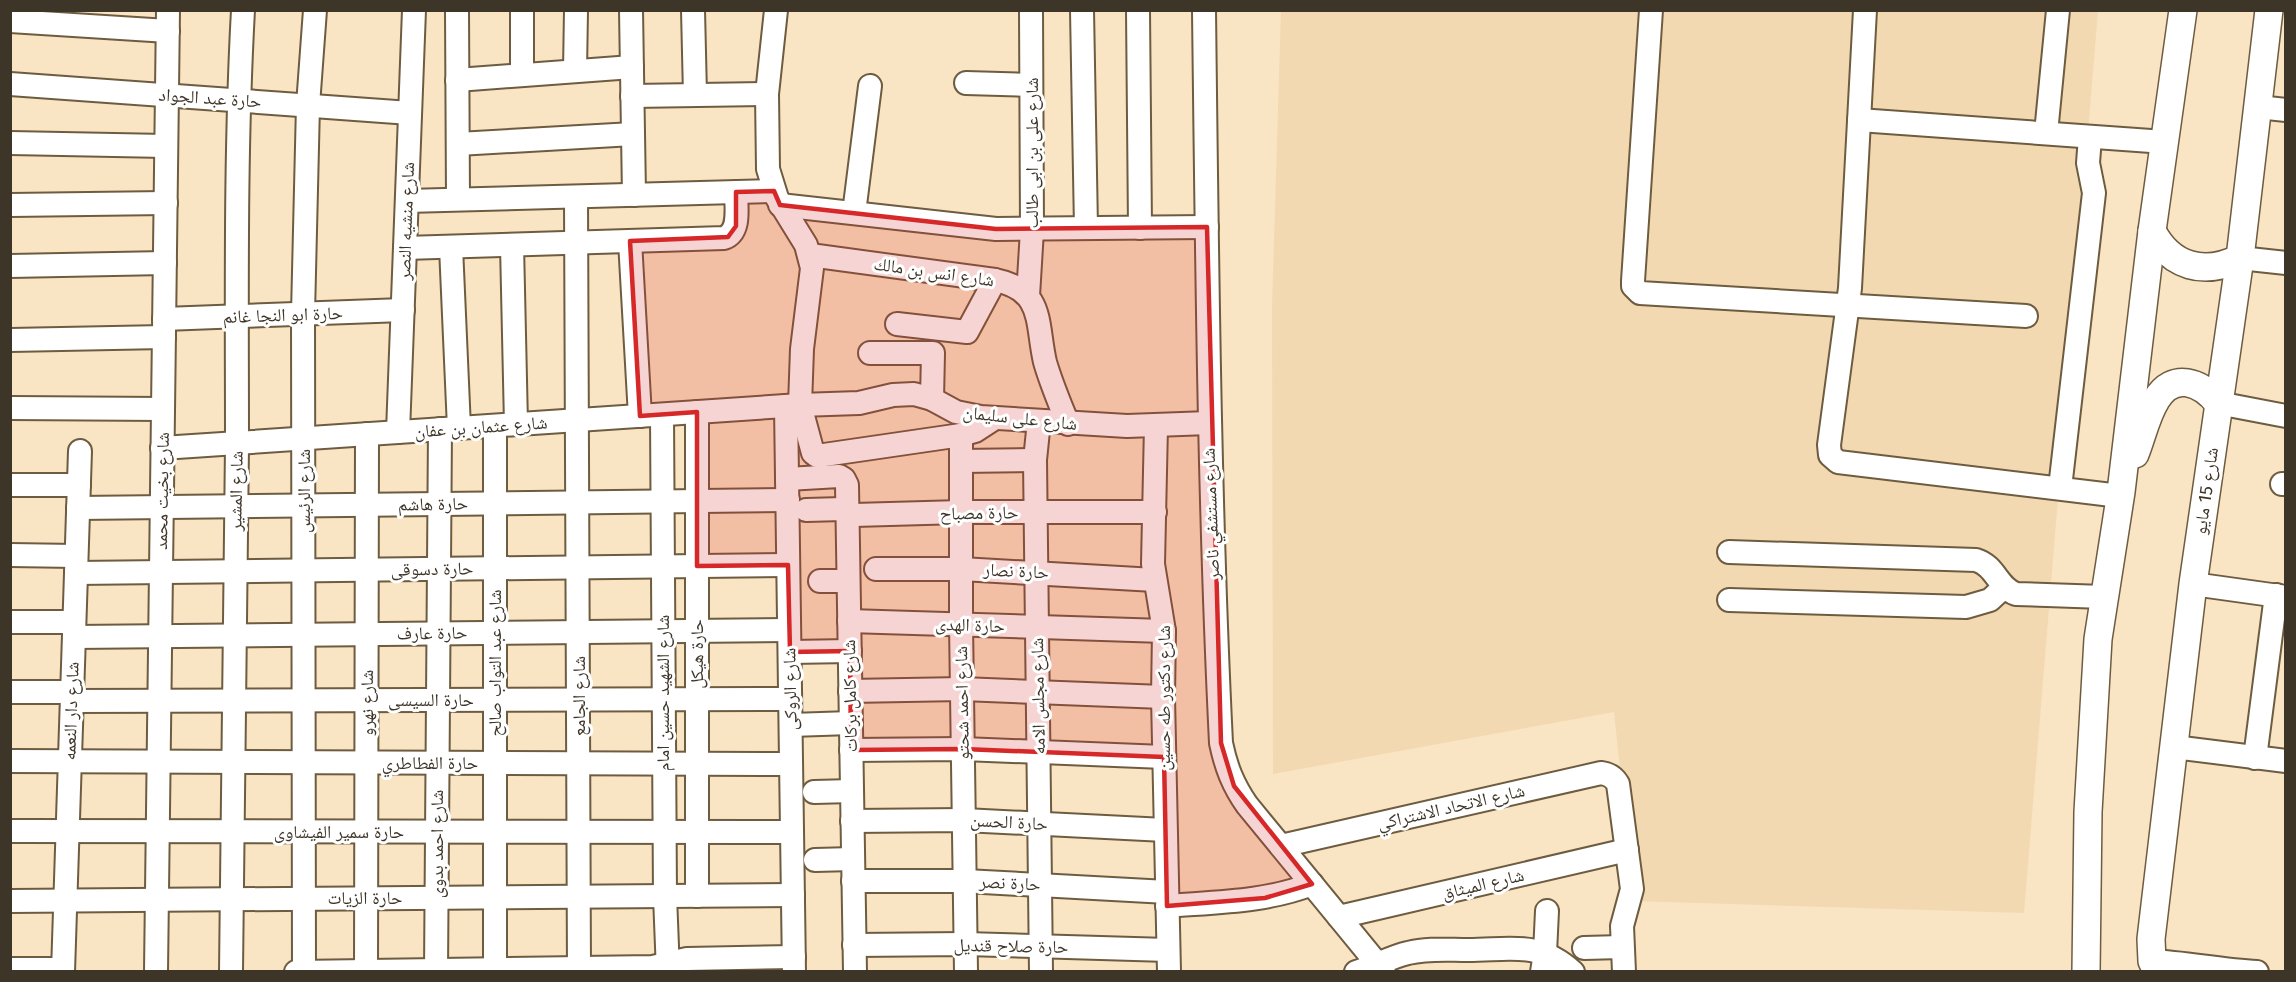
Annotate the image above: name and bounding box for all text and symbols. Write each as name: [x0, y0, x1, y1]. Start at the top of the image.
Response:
street label: شارع على بن ابى طالب: [1021, 77, 1043, 229]
street label: حارة عبد الجواد: [158, 83, 262, 113]
street label: شارع منشيه النصر: [393, 161, 419, 282]
street label: شارع انس بن مالك: [872, 253, 996, 291]
street label: حارة ابو النجا غانم: [223, 302, 344, 329]
street label: شارع على سليمان: [962, 401, 1078, 435]
street label: شارع عثمان بن عفان: [414, 411, 548, 443]
street label: شارع بخيت محمد: [150, 432, 174, 550]
street label: شارع 15 مايو: [2189, 446, 2223, 536]
street label: شارع مستشفي ناصر: [1198, 447, 1228, 582]
street label: شارع الرئيس: [293, 449, 315, 533]
street label: شارع المشير: [224, 451, 248, 532]
street label: حارة هاشم: [398, 492, 468, 517]
street label: حارة مصباح: [940, 501, 1018, 526]
street label: حارة دسوقى: [390, 557, 474, 581]
street label: حارة نصار: [982, 558, 1049, 584]
street label: شارع عبد التواب صالح: [484, 589, 507, 737]
street label: حارة الهدى: [935, 613, 1005, 637]
street label: شارع الشهيد حسين امام: [652, 615, 675, 771]
street label: حارة هيكل: [686, 619, 708, 689]
street label: حارة عارف: [396, 621, 468, 645]
street label: شارع دكتور طه حسين: [1153, 625, 1175, 771]
street label: شارع مجلس الامه: [1026, 638, 1050, 754]
street label: شارع كامل بركات: [838, 639, 862, 753]
street label: شارع احمد شحتو: [950, 646, 974, 760]
street label: شارع الروكى: [778, 648, 802, 730]
street label: شارع الجامع: [568, 656, 591, 736]
street label: شارع دار النعمه: [58, 661, 84, 761]
street label: شارع نهرو: [356, 670, 378, 736]
street label: حارة السيسى: [388, 689, 474, 711]
street label: حارة الفطاطري: [382, 752, 478, 778]
street label: شارع الاتحاد الاشتراكي: [1375, 779, 1528, 838]
street label: شارع احمد بدوى: [426, 790, 448, 898]
street label: حارة الحسن: [970, 809, 1048, 835]
street label: حارة سمير الفيشاوى: [274, 821, 404, 843]
street label: شارع الميثاق: [1440, 864, 1526, 904]
street label: حارة نصر: [978, 870, 1041, 896]
street label: حارة الزيات: [327, 887, 403, 909]
street label: حارة صلاح قنديل: [954, 934, 1068, 959]

